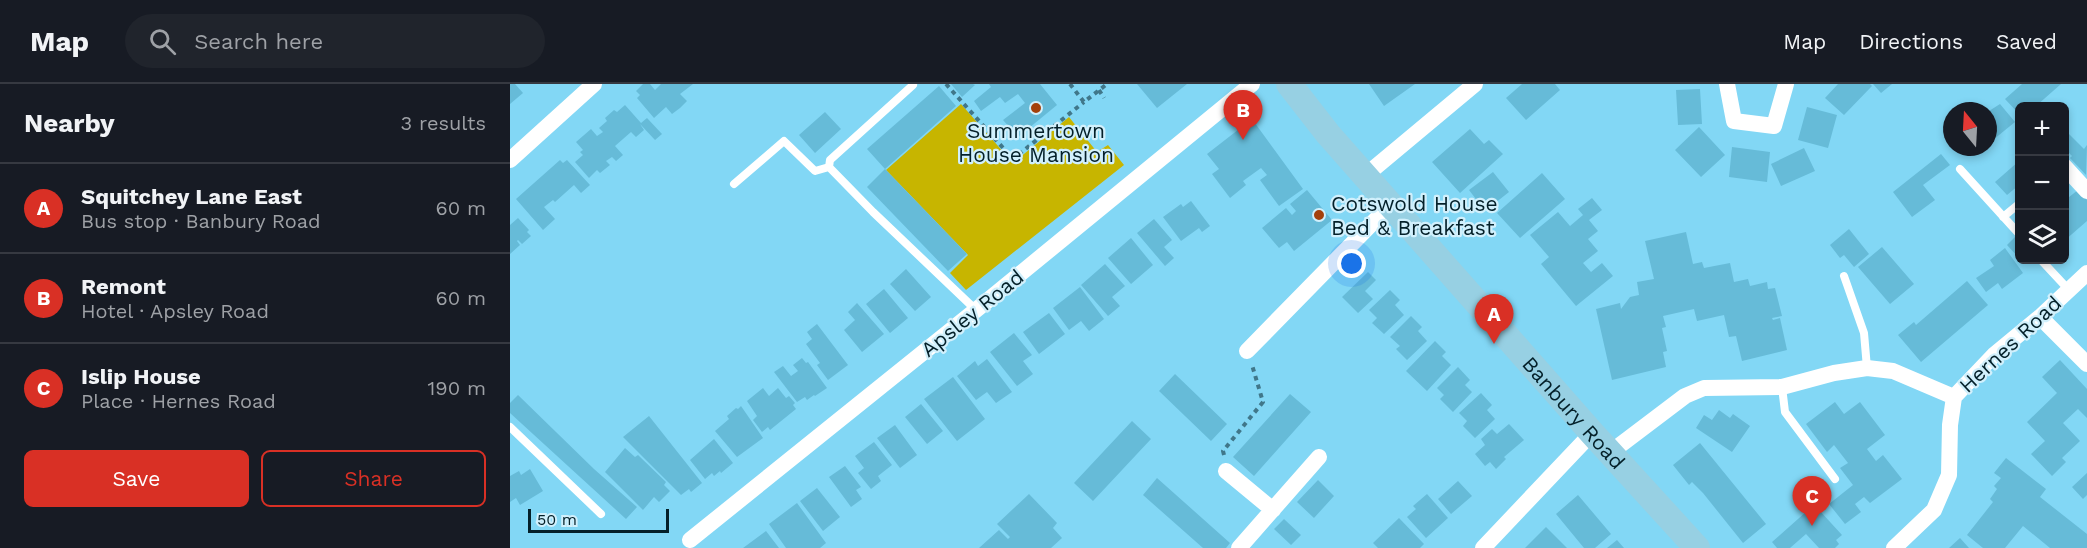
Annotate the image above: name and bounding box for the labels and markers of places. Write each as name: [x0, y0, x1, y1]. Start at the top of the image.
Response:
pin: B: [1224, 91, 1262, 140]
marker: Summertown House Mansion: [1029, 101, 1043, 115]
place label: Summertown House Mansion: [958, 118, 1114, 167]
place label: Cotswold House Bed & Breakfast: [1331, 191, 1498, 240]
marker: Cotswold House Bed & Breakfast: [1312, 208, 1326, 222]
pin: A: [1474, 294, 1514, 344]
pin: C: [1792, 476, 1832, 526]

